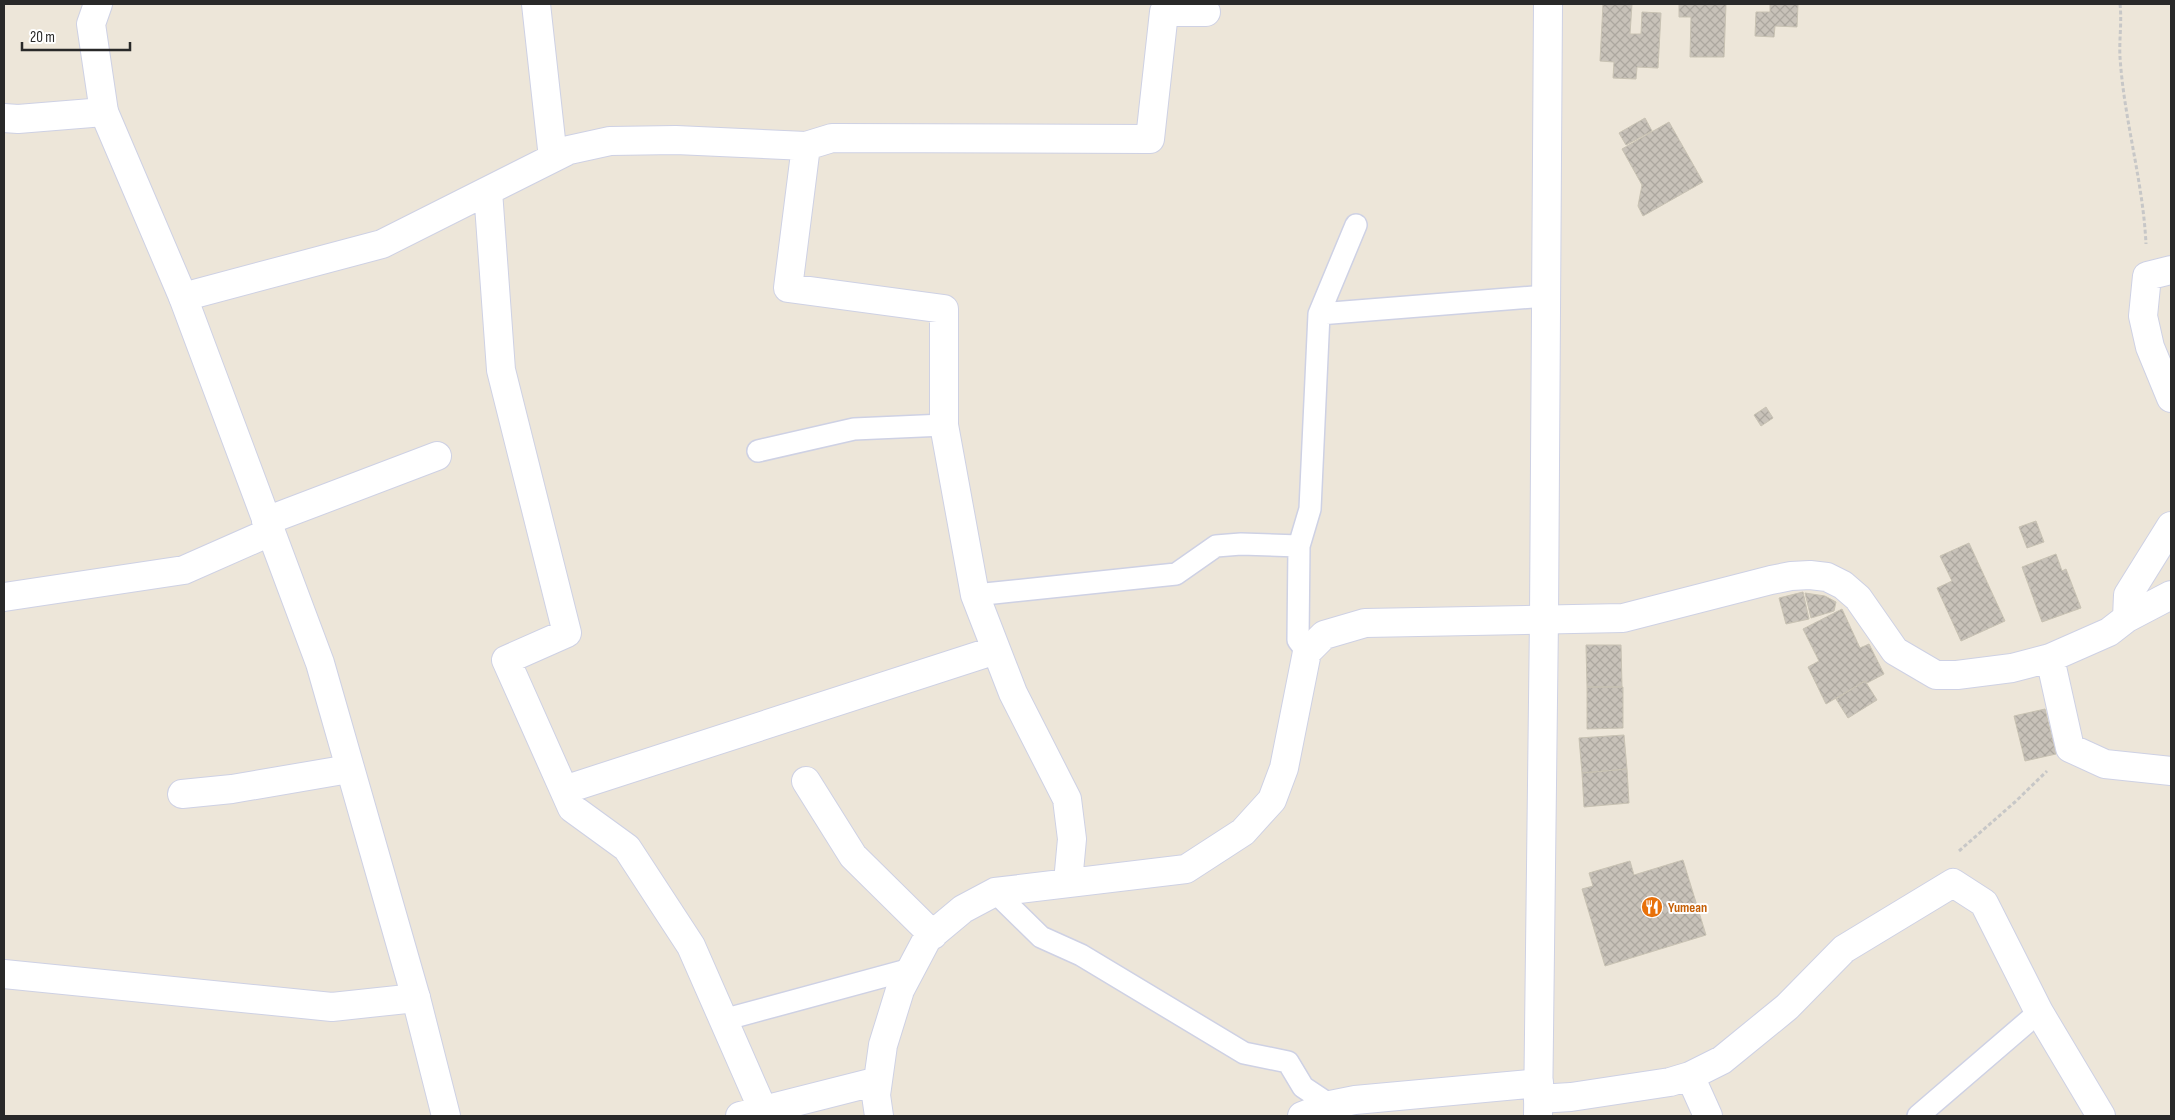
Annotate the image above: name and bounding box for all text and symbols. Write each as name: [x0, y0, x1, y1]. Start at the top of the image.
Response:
scale bar: [22, 20, 130, 52]
text: 20 m: [30, 28, 55, 47]
restaurant icon: Yumean: [1640, 895, 1664, 919]
place label: Yumean: [1668, 899, 1707, 916]

